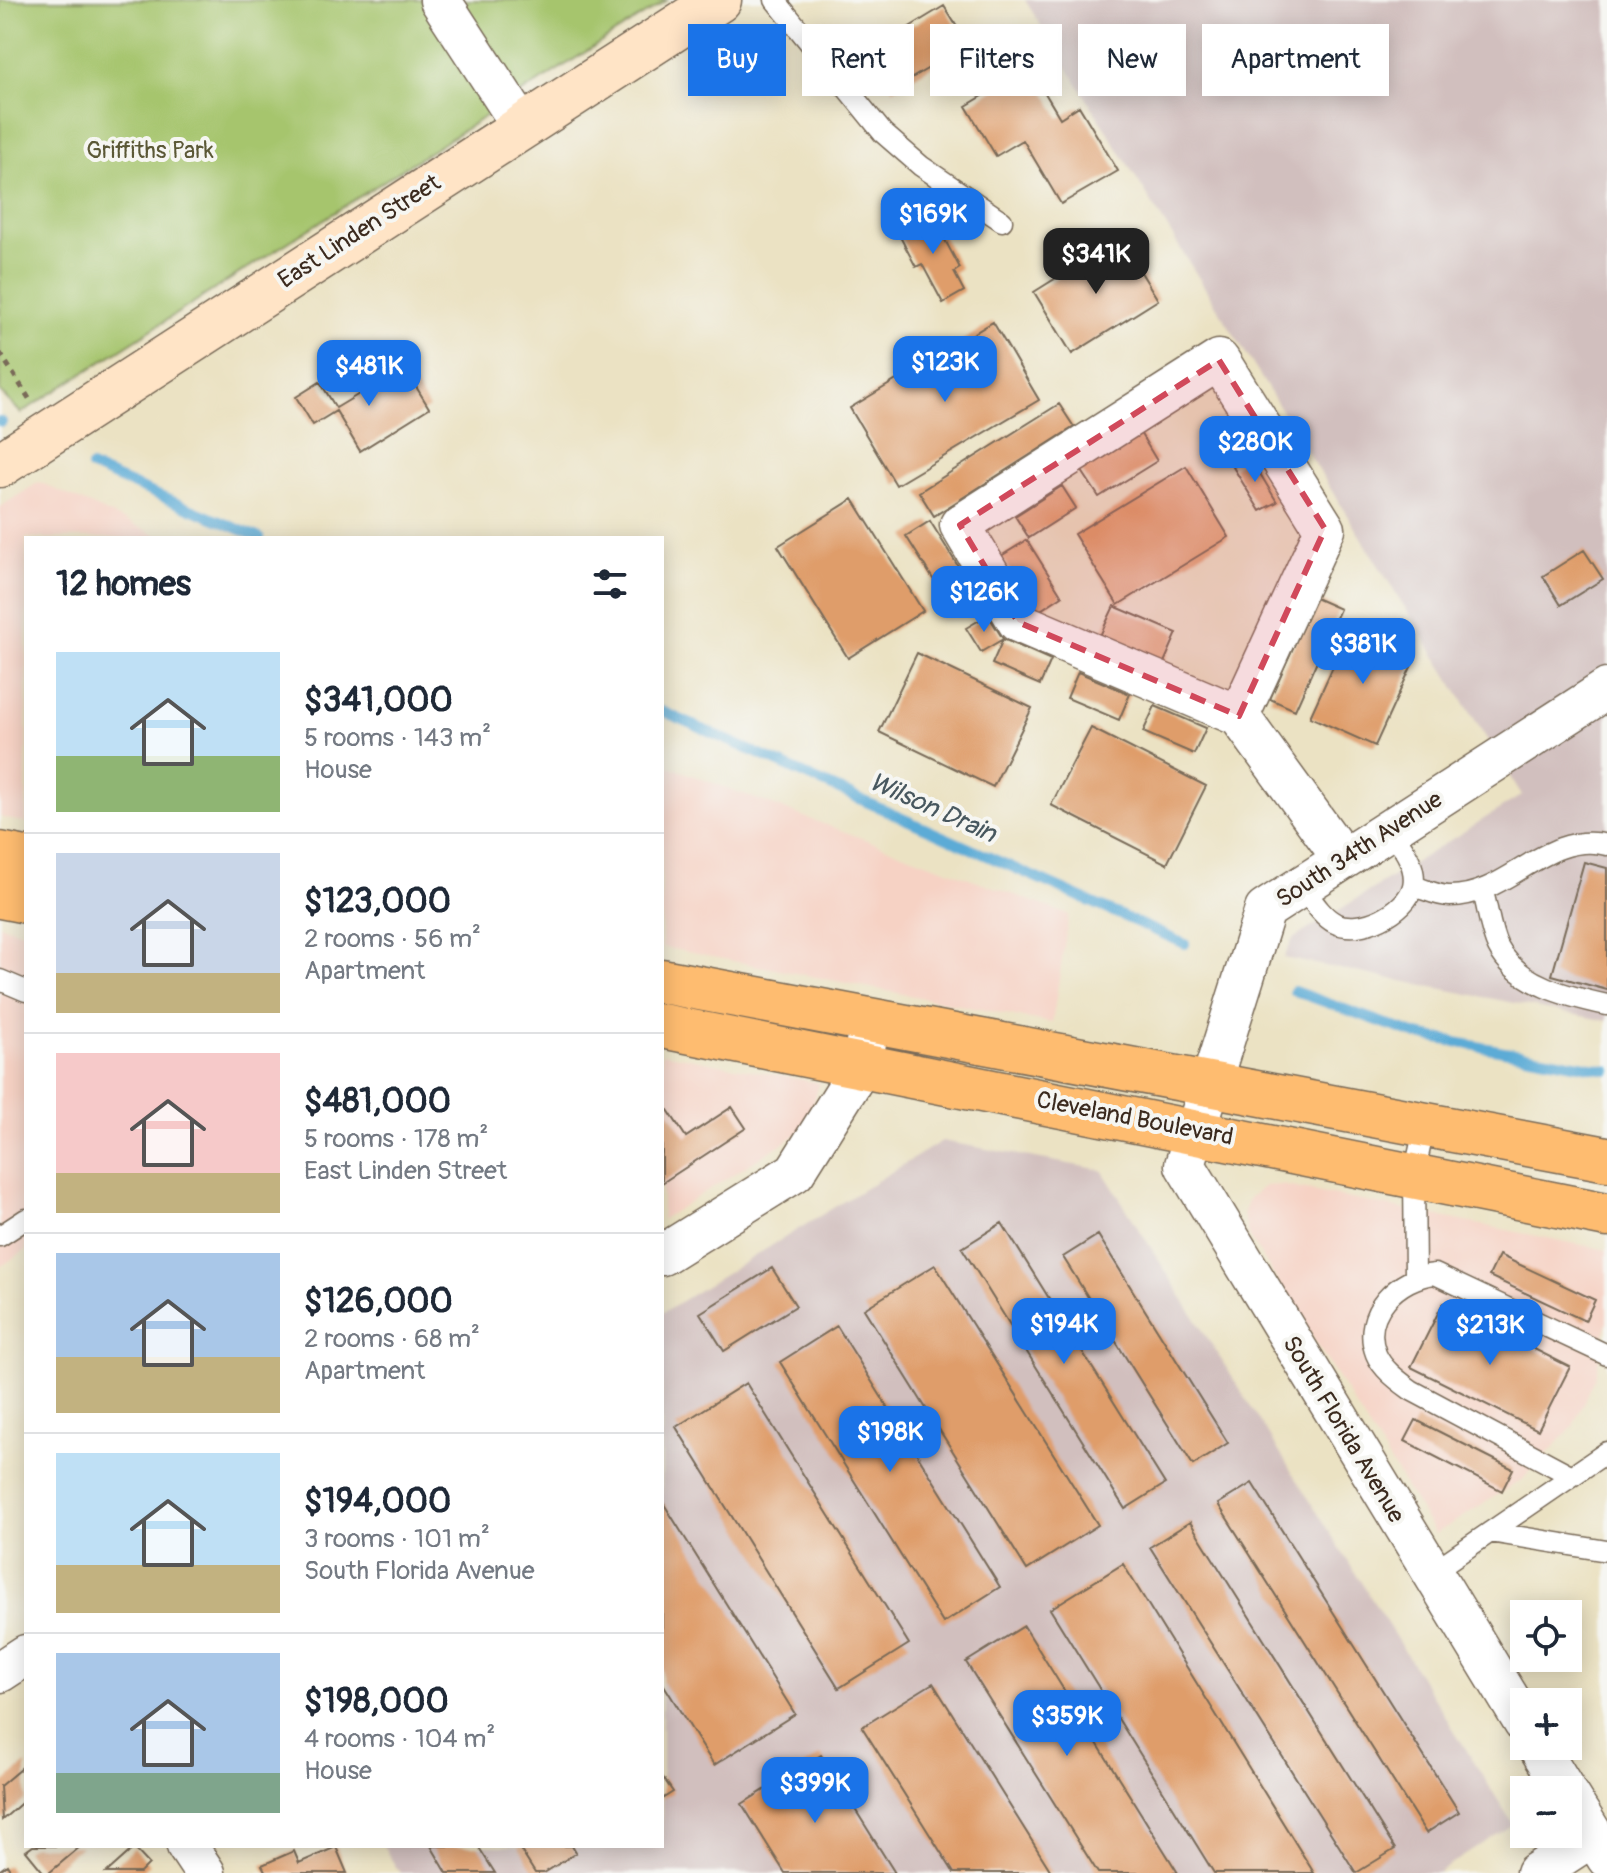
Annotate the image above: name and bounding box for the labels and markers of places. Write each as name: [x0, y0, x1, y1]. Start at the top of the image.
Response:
pin: $169K: [877, 188, 989, 256]
pin: $341K: [1040, 228, 1152, 296]
pin: $123K: [889, 336, 1001, 404]
pin: $481K: [313, 340, 425, 408]
pin: $280K: [1199, 416, 1311, 484]
pin: $126K: [928, 566, 1040, 634]
pin: $381K: [1307, 618, 1419, 686]
pin: $194K: [1008, 1298, 1120, 1366]
pin: $213K: [1434, 1299, 1546, 1367]
pin: $198K: [834, 1406, 946, 1474]
pin: $359K: [1011, 1690, 1123, 1758]
pin: $399K: [759, 1757, 871, 1825]

